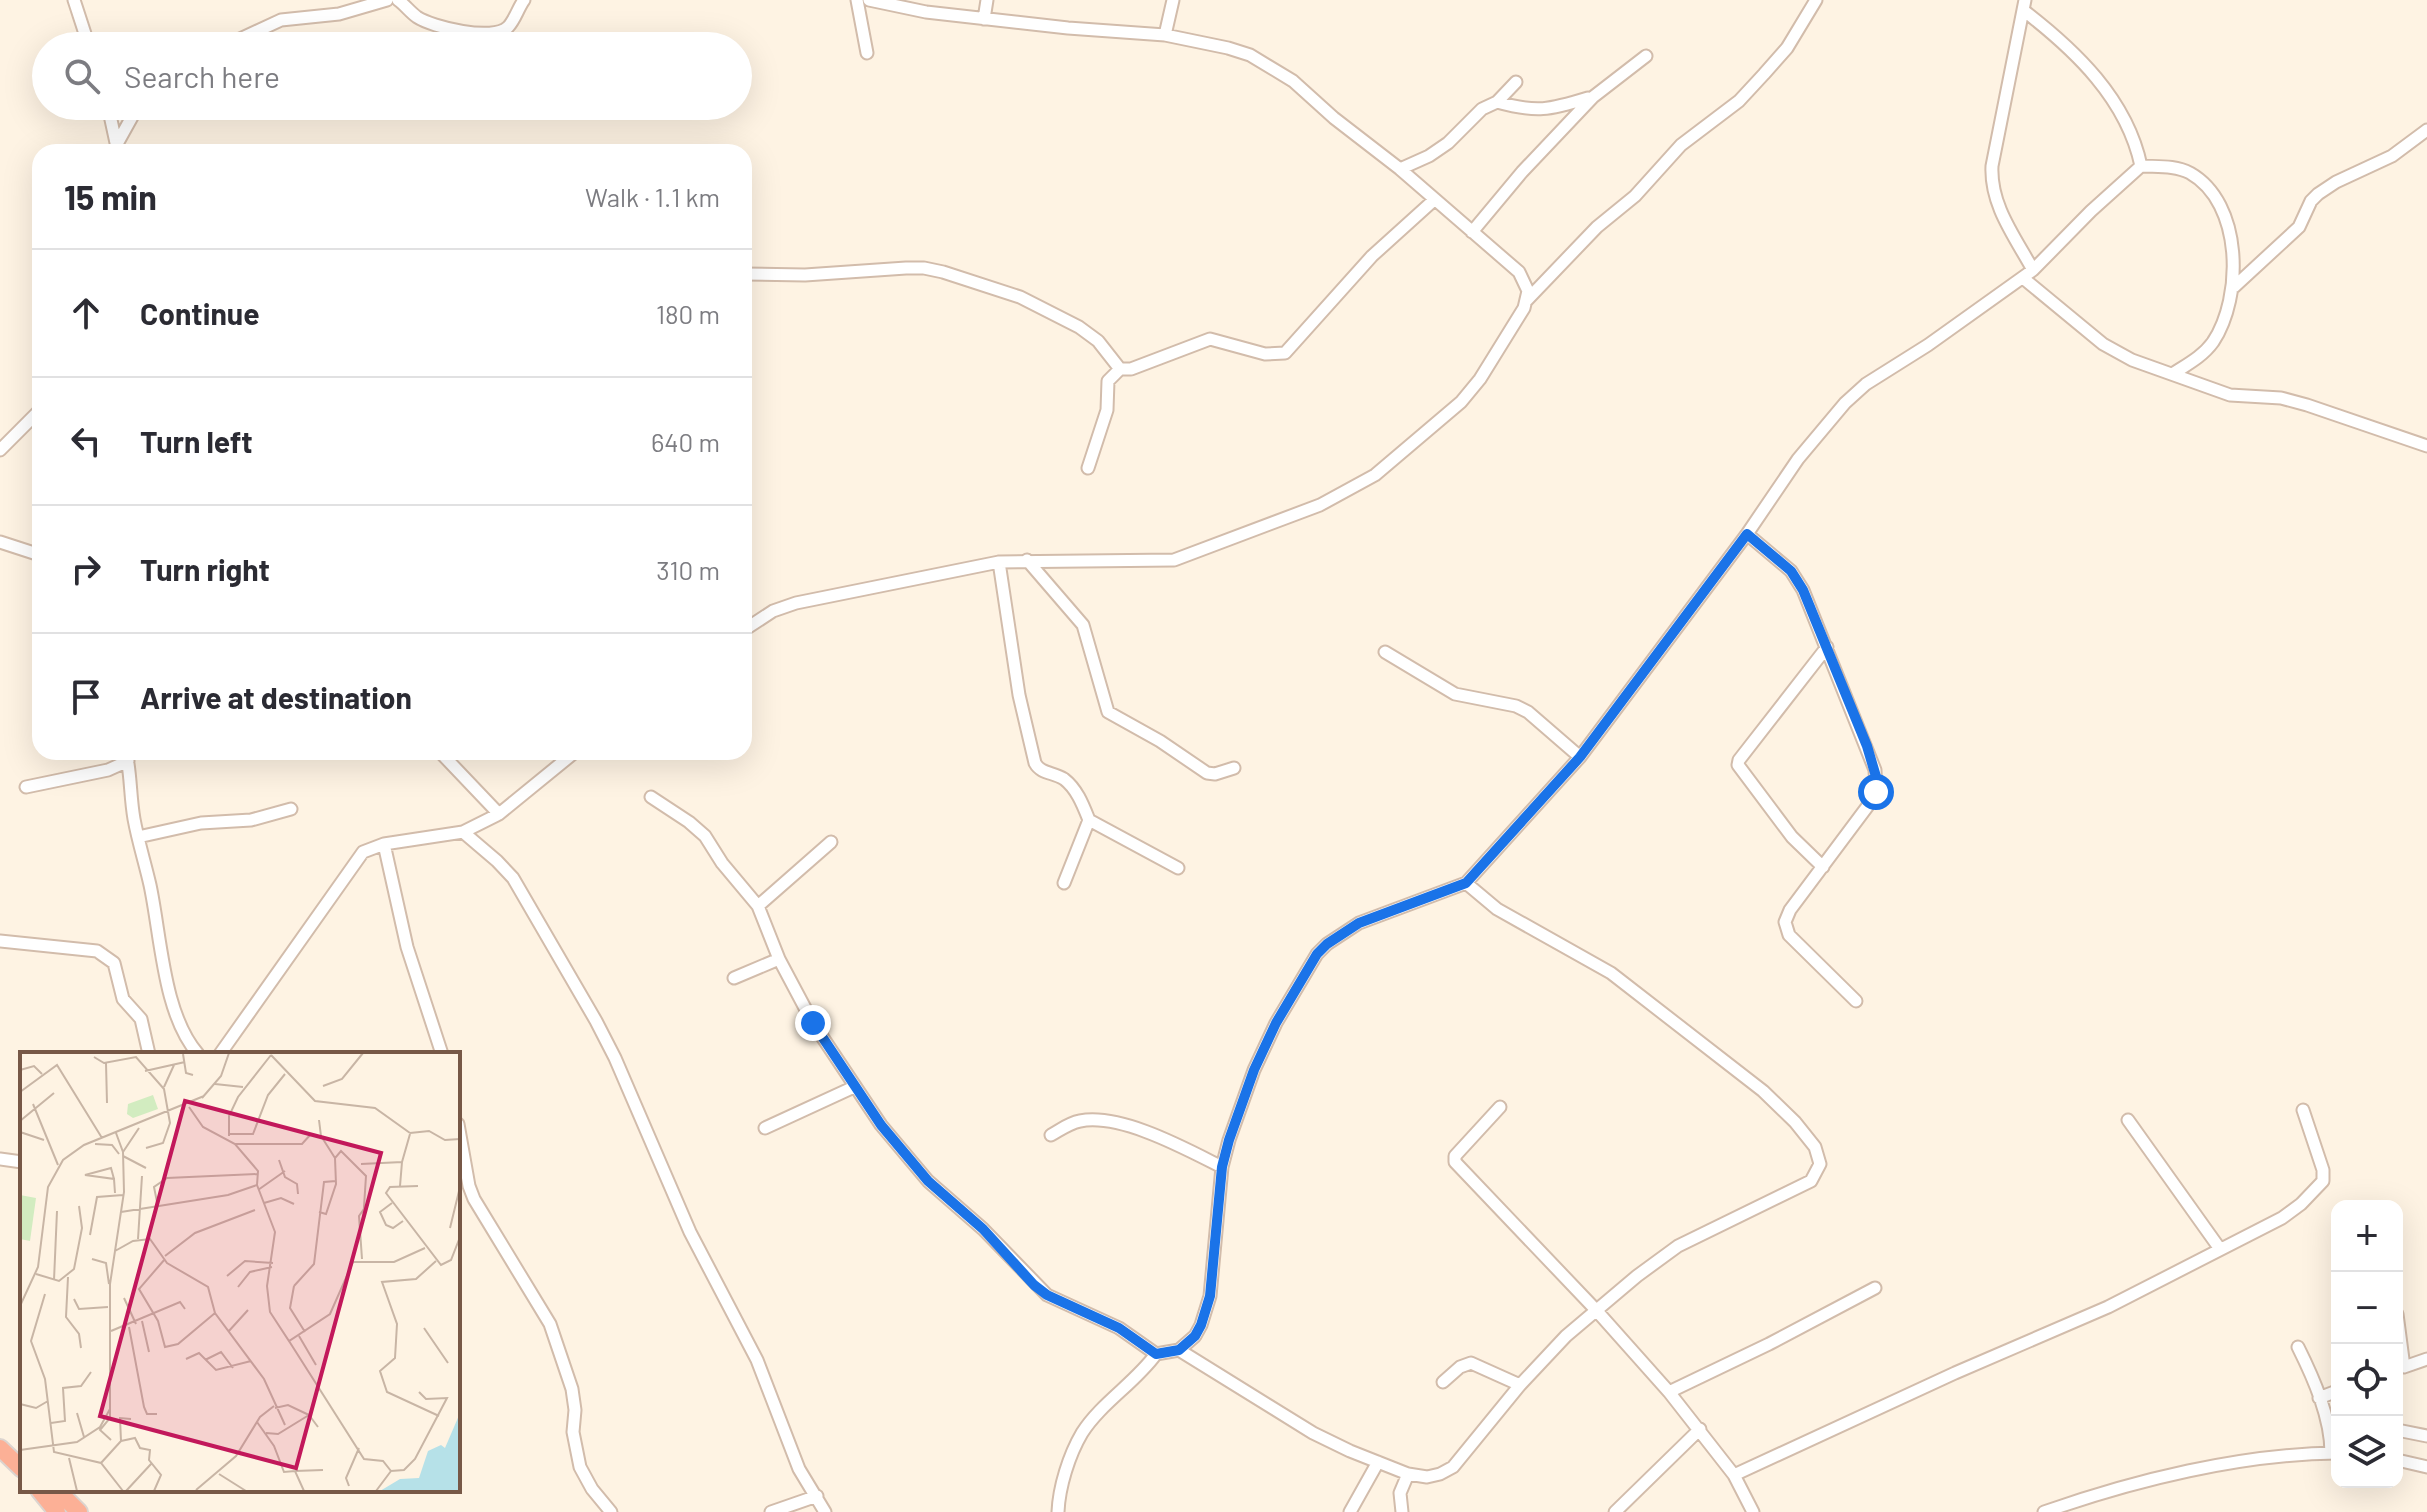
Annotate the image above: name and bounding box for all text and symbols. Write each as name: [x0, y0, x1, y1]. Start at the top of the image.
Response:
search box: [32, 32, 752, 120]
icon: search: [60, 54, 104, 98]
text: Search here: [124, 58, 280, 94]
text: 15 min: [64, 176, 157, 217]
text: Walk · 1.1 km: [585, 181, 720, 212]
icon: ahead: [64, 291, 108, 335]
text: Continue: [140, 295, 260, 331]
text: 180 m: [656, 298, 720, 329]
icon: left: [64, 419, 108, 463]
text: Turn left: [140, 423, 253, 459]
text: 640 m: [651, 426, 720, 457]
icon: right: [64, 547, 108, 591]
text: Turn right: [140, 551, 270, 587]
text: 310 m: [656, 554, 720, 585]
icon: arrive: [64, 675, 108, 719]
text: Arrive at destination: [140, 679, 412, 715]
route start: [1858, 774, 1894, 810]
route end: [795, 1005, 831, 1041]
inset map: [20, 1052, 460, 1492]
map controls: [2331, 1200, 2403, 1488]
button: +: [2331, 1200, 2403, 1272]
button: −: [2331, 1272, 2403, 1344]
button: locate: [2331, 1344, 2403, 1416]
button: layers: [2331, 1416, 2403, 1488]

